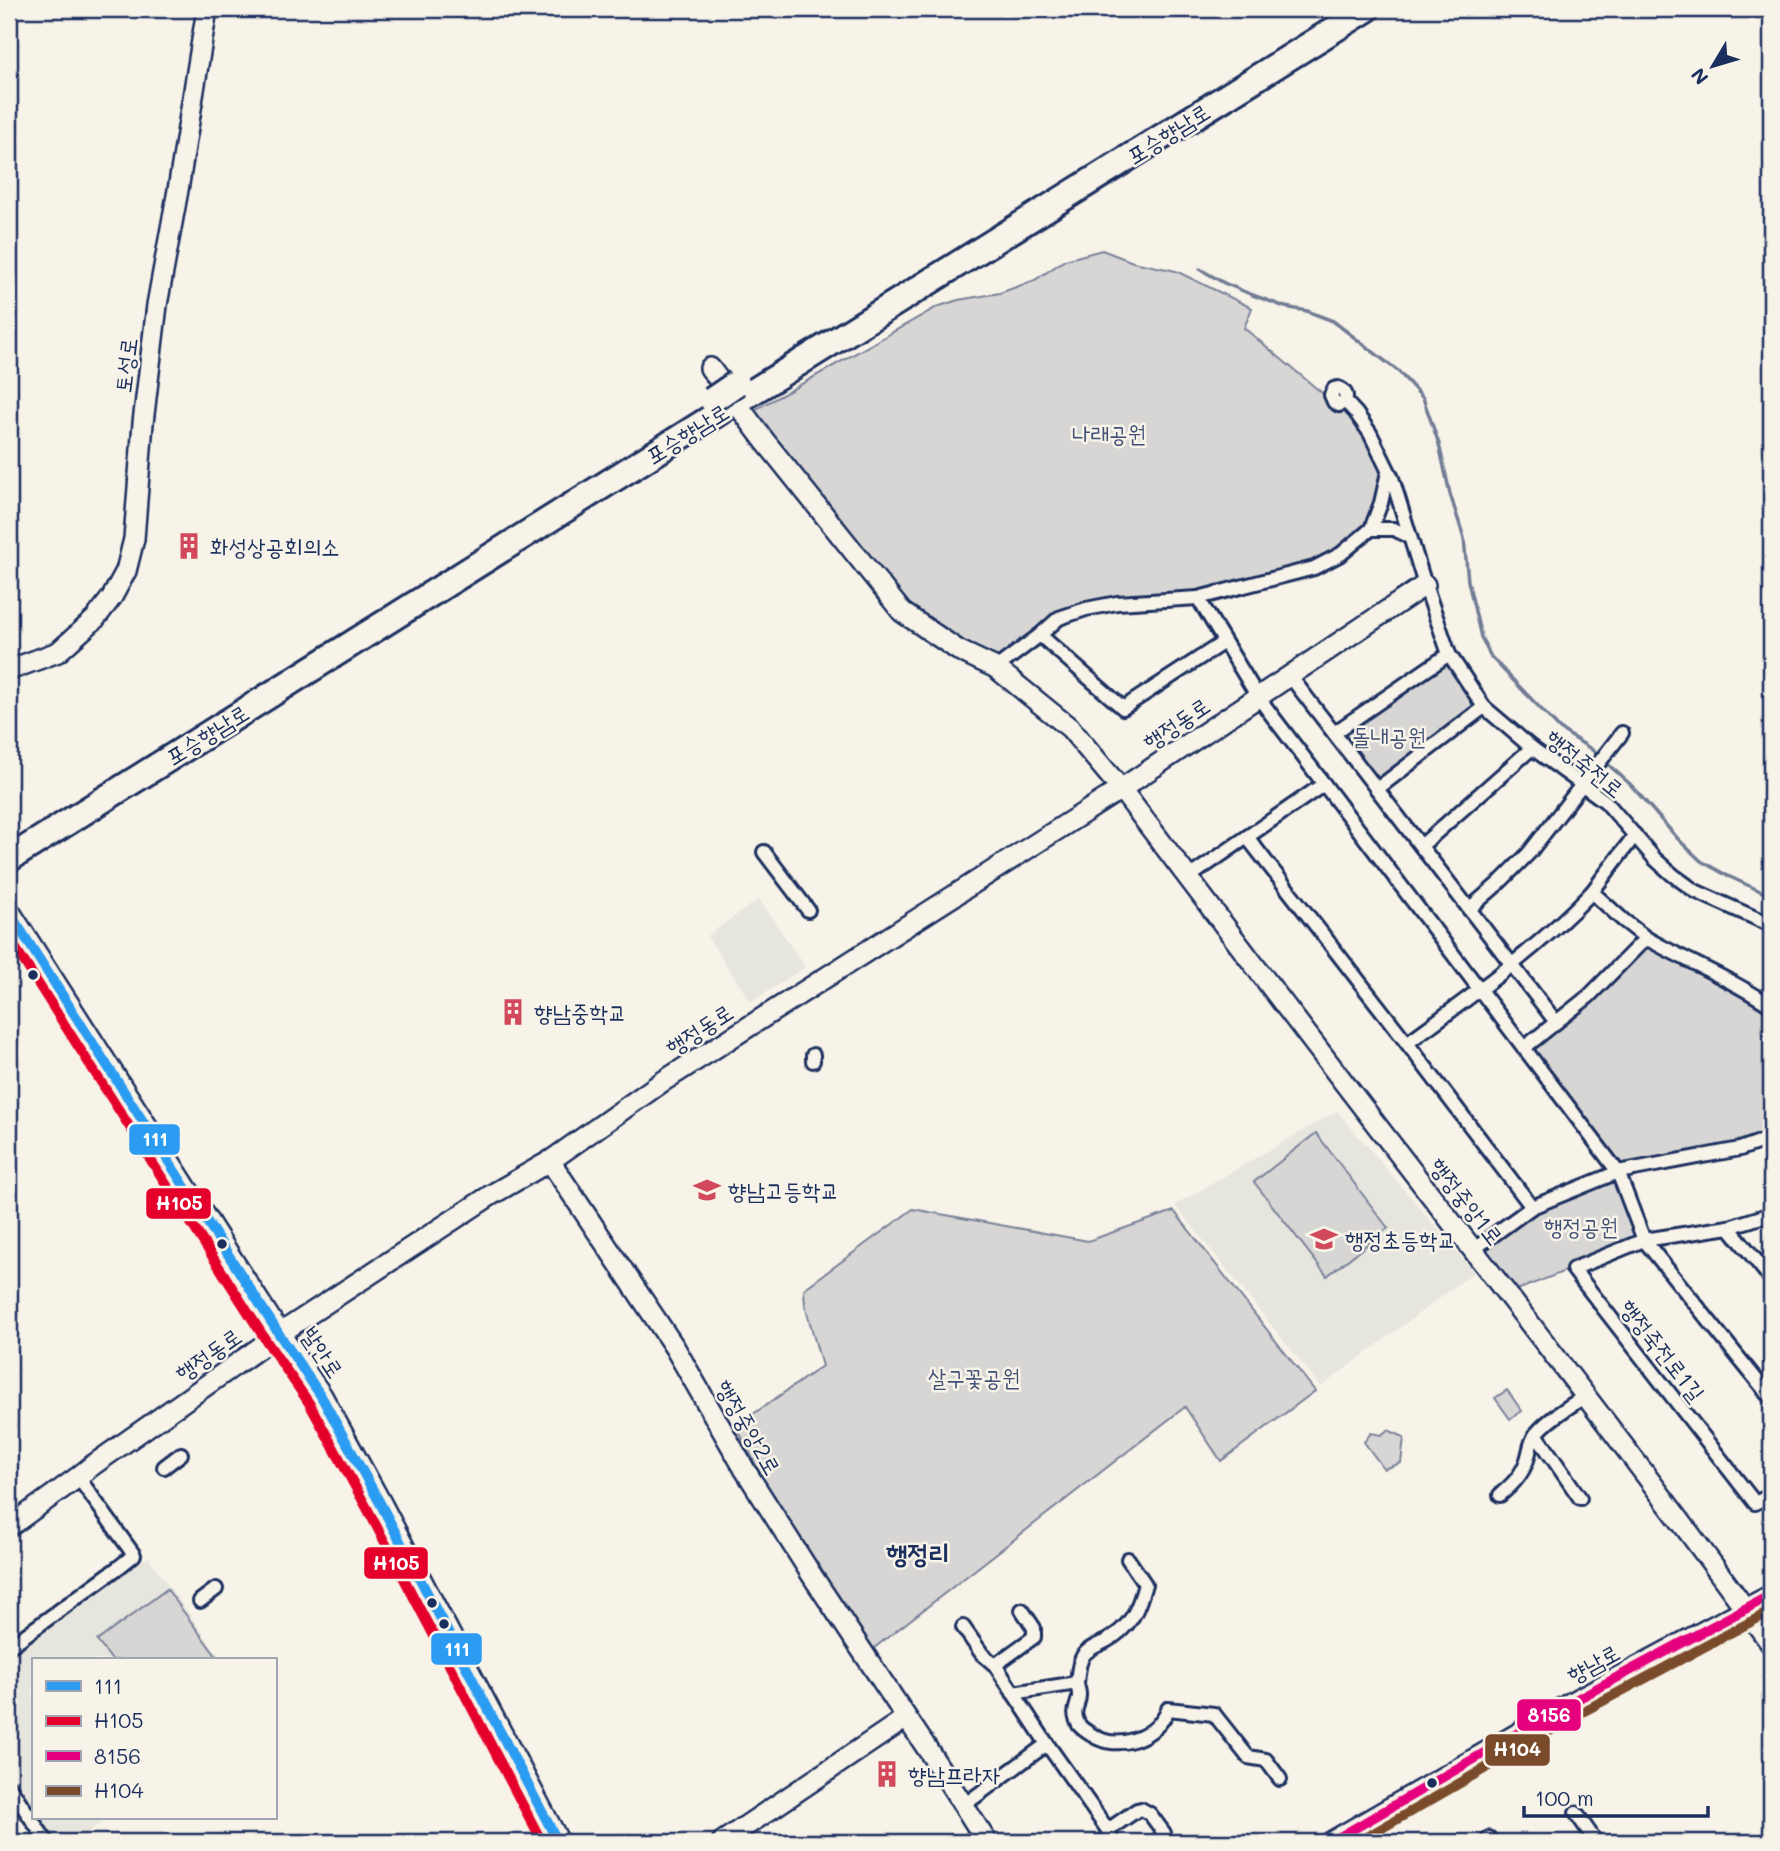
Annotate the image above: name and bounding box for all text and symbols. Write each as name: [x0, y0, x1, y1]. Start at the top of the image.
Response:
north arrow: [1678, 32, 1748, 102]
text: N: [1685, 63, 1713, 90]
street label: 포승향남로: [1121, 96, 1215, 170]
street label: 토성로: [107, 336, 143, 394]
street label: 포승향남로: [640, 396, 734, 470]
park label: 나래공원: [1072, 418, 1146, 448]
building icon: 화성상공회의소: [174, 531, 204, 561]
place label: 화성상공회의소: [210, 531, 340, 561]
street label: 행정동로: [1137, 690, 1215, 756]
street label: 포승향남로: [160, 697, 254, 771]
park label: 돌내공원: [1352, 721, 1426, 751]
street label: 행정죽전로: [1540, 722, 1630, 804]
unlabelled marker: [26, 968, 40, 982]
street label: 행정동로: [660, 996, 738, 1062]
building icon: 향남중학교: [498, 997, 528, 1027]
place label: 향남중학교: [534, 997, 627, 1027]
line badge: 111: [128, 1123, 181, 1156]
text: 111: [142, 1126, 168, 1151]
street label: 행정중앙1로: [1424, 1151, 1510, 1251]
school or university icon: 향남고등학교: [692, 1175, 722, 1205]
place label: 향남고등학교: [728, 1175, 839, 1205]
line badge: H105: [145, 1187, 212, 1220]
text: H105: [155, 1190, 203, 1215]
park label: 행정공원: [1544, 1211, 1618, 1241]
school or university icon: 행정초등학교: [1309, 1224, 1339, 1254]
place label: 행정초등학교: [1345, 1224, 1456, 1254]
unlabelled marker: [215, 1237, 229, 1251]
street label: 행정죽전로1길: [1614, 1293, 1712, 1407]
street label: 행정동로: [169, 1320, 247, 1388]
street label: 발안로: [295, 1321, 351, 1383]
park label: 살구꽃공원: [928, 1362, 1020, 1392]
street label: 행정중앙2로: [710, 1374, 788, 1480]
district label: 행정리: [886, 1536, 949, 1570]
line badge: H105: [363, 1546, 429, 1580]
text: H105: [372, 1550, 420, 1575]
unlabelled marker: [425, 1596, 439, 1610]
unlabelled marker: [437, 1617, 451, 1631]
line badge: 111: [430, 1632, 483, 1666]
text: 111: [444, 1636, 470, 1661]
street label: 향남로: [1561, 1636, 1625, 1690]
legend: [32, 1658, 276, 1820]
text: 111: [94, 1672, 122, 1699]
line badge: 8156: [1516, 1698, 1582, 1732]
text: 8156: [1528, 1702, 1570, 1727]
text: H105: [94, 1706, 144, 1733]
line badge: H104: [1484, 1733, 1551, 1767]
text: H104: [1493, 1736, 1541, 1761]
text: 8156: [94, 1742, 141, 1769]
building icon: 향남프라자: [872, 1759, 902, 1789]
place label: 향남프라자: [908, 1759, 1001, 1789]
scale bar: [1524, 1774, 1708, 1818]
text: H104: [94, 1776, 144, 1803]
unlabelled marker: [1425, 1776, 1439, 1790]
text: 100 m: [1535, 1784, 1594, 1811]

